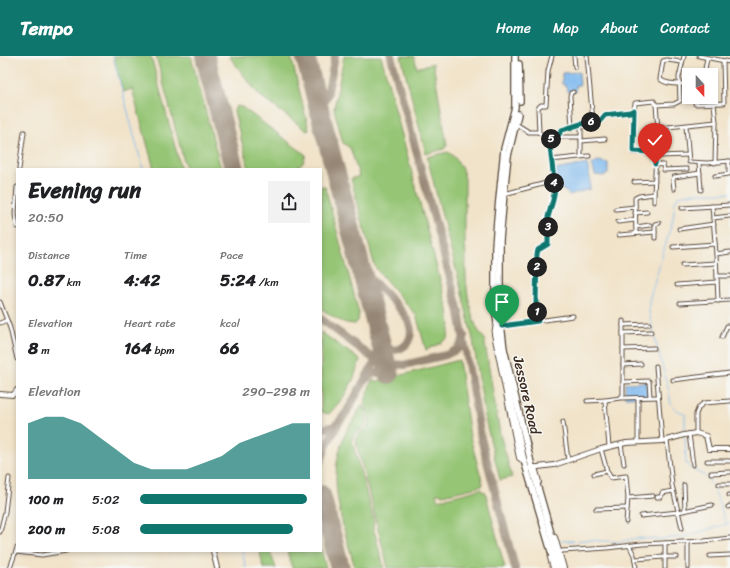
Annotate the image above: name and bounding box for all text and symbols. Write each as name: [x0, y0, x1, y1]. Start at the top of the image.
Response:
text: Tempo: [20, 12, 73, 45]
text: Home: [496, 16, 531, 41]
text: Map: [553, 16, 579, 41]
text: About: [601, 16, 638, 41]
text: Contact: [660, 16, 710, 41]
north arrow: [682, 68, 718, 104]
map controls: [682, 68, 718, 104]
pin: 6: [581, 112, 601, 132]
text: 6: [588, 112, 594, 131]
pin: [638, 123, 672, 164]
pin: 5: [541, 129, 561, 149]
text: 5: [548, 129, 554, 148]
icon: check: [644, 129, 666, 151]
text: Evening run: [28, 171, 141, 210]
pin: 4: [544, 173, 564, 193]
text: 4: [551, 173, 557, 192]
button: share: [268, 181, 310, 223]
text: 20:50: [28, 206, 64, 229]
pin: 3: [538, 217, 558, 237]
text: 3: [545, 217, 551, 236]
text: Distance: [28, 246, 70, 265]
text: Time: [124, 246, 147, 265]
text: Pace: [220, 246, 243, 265]
pin: 2: [527, 257, 547, 277]
text: 2: [534, 257, 540, 276]
text: 0.87: [28, 265, 64, 295]
text: 4:42: [124, 265, 160, 295]
text: 5:24: [220, 265, 256, 295]
text: km: [64, 273, 81, 292]
text: /km: [256, 273, 279, 292]
pin: [485, 285, 519, 326]
icon: arrive: [491, 291, 513, 313]
pin: 1: [527, 302, 547, 322]
text: 1: [535, 302, 539, 321]
text: Elevation: [28, 314, 73, 333]
text: Heart rate: [124, 314, 176, 333]
text: kcal: [220, 314, 240, 333]
text: 8: [28, 333, 38, 363]
text: 164: [124, 333, 152, 363]
text: 66: [220, 333, 239, 363]
text: m: [38, 341, 50, 360]
text: bpm: [152, 341, 175, 360]
street label: Jessore Road: [505, 352, 548, 438]
text: Elevation: [28, 380, 81, 403]
text: 290–298 m: [242, 380, 310, 403]
text: 100 m: [28, 488, 63, 511]
text: 5:02: [92, 488, 120, 511]
text: 200 m: [28, 518, 65, 541]
text: 5:08: [92, 518, 120, 541]

